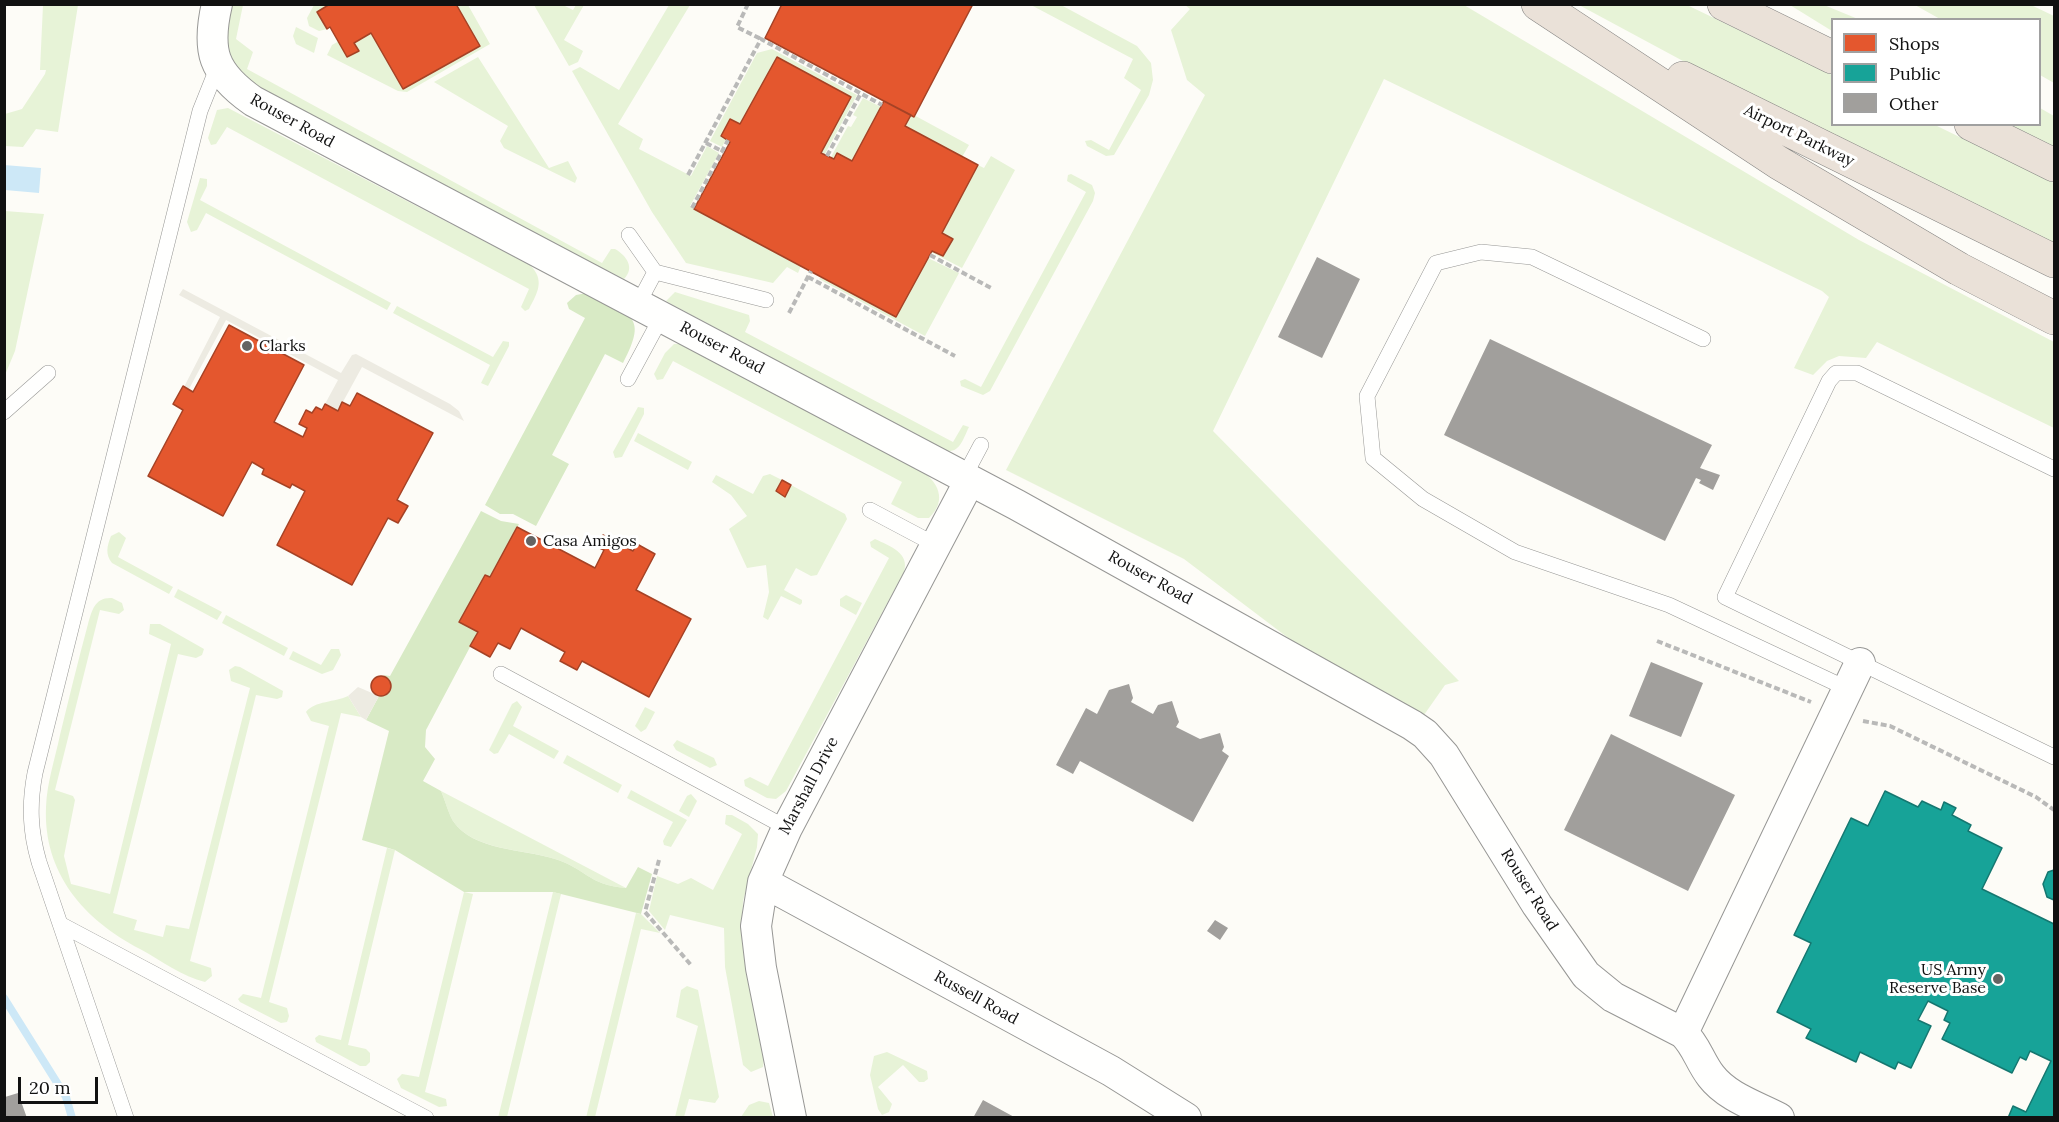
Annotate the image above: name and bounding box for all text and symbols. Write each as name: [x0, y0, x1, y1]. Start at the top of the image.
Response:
legend: [1831, 18, 2041, 126]
text: Shops: [1889, 32, 1940, 55]
text: Public: [1889, 62, 1941, 85]
street label: Rouser Road: [247, 90, 337, 152]
text: Other: [1889, 92, 1939, 115]
street label: Airport Parkway: [1741, 101, 1857, 171]
street label: Rouser Road: [676, 318, 768, 378]
place label: Clarks: [259, 336, 306, 356]
marker: Clarks: [240, 339, 254, 353]
place label: Casa Amigos: [543, 531, 637, 551]
marker: Casa Amigos: [524, 534, 538, 548]
street label: Rouser Road: [1105, 547, 1195, 609]
street label: Marshall Drive: [775, 734, 843, 838]
street label: Rouser Road: [1496, 845, 1562, 935]
place label: US Army Reserve Base: [1889, 960, 1986, 998]
street label: Russell Road: [931, 967, 1021, 1029]
marker: US Army Reserve Base: [1991, 972, 2005, 986]
scale bar: [21, 1065, 100, 1103]
text: 20 m: [29, 1076, 71, 1099]

